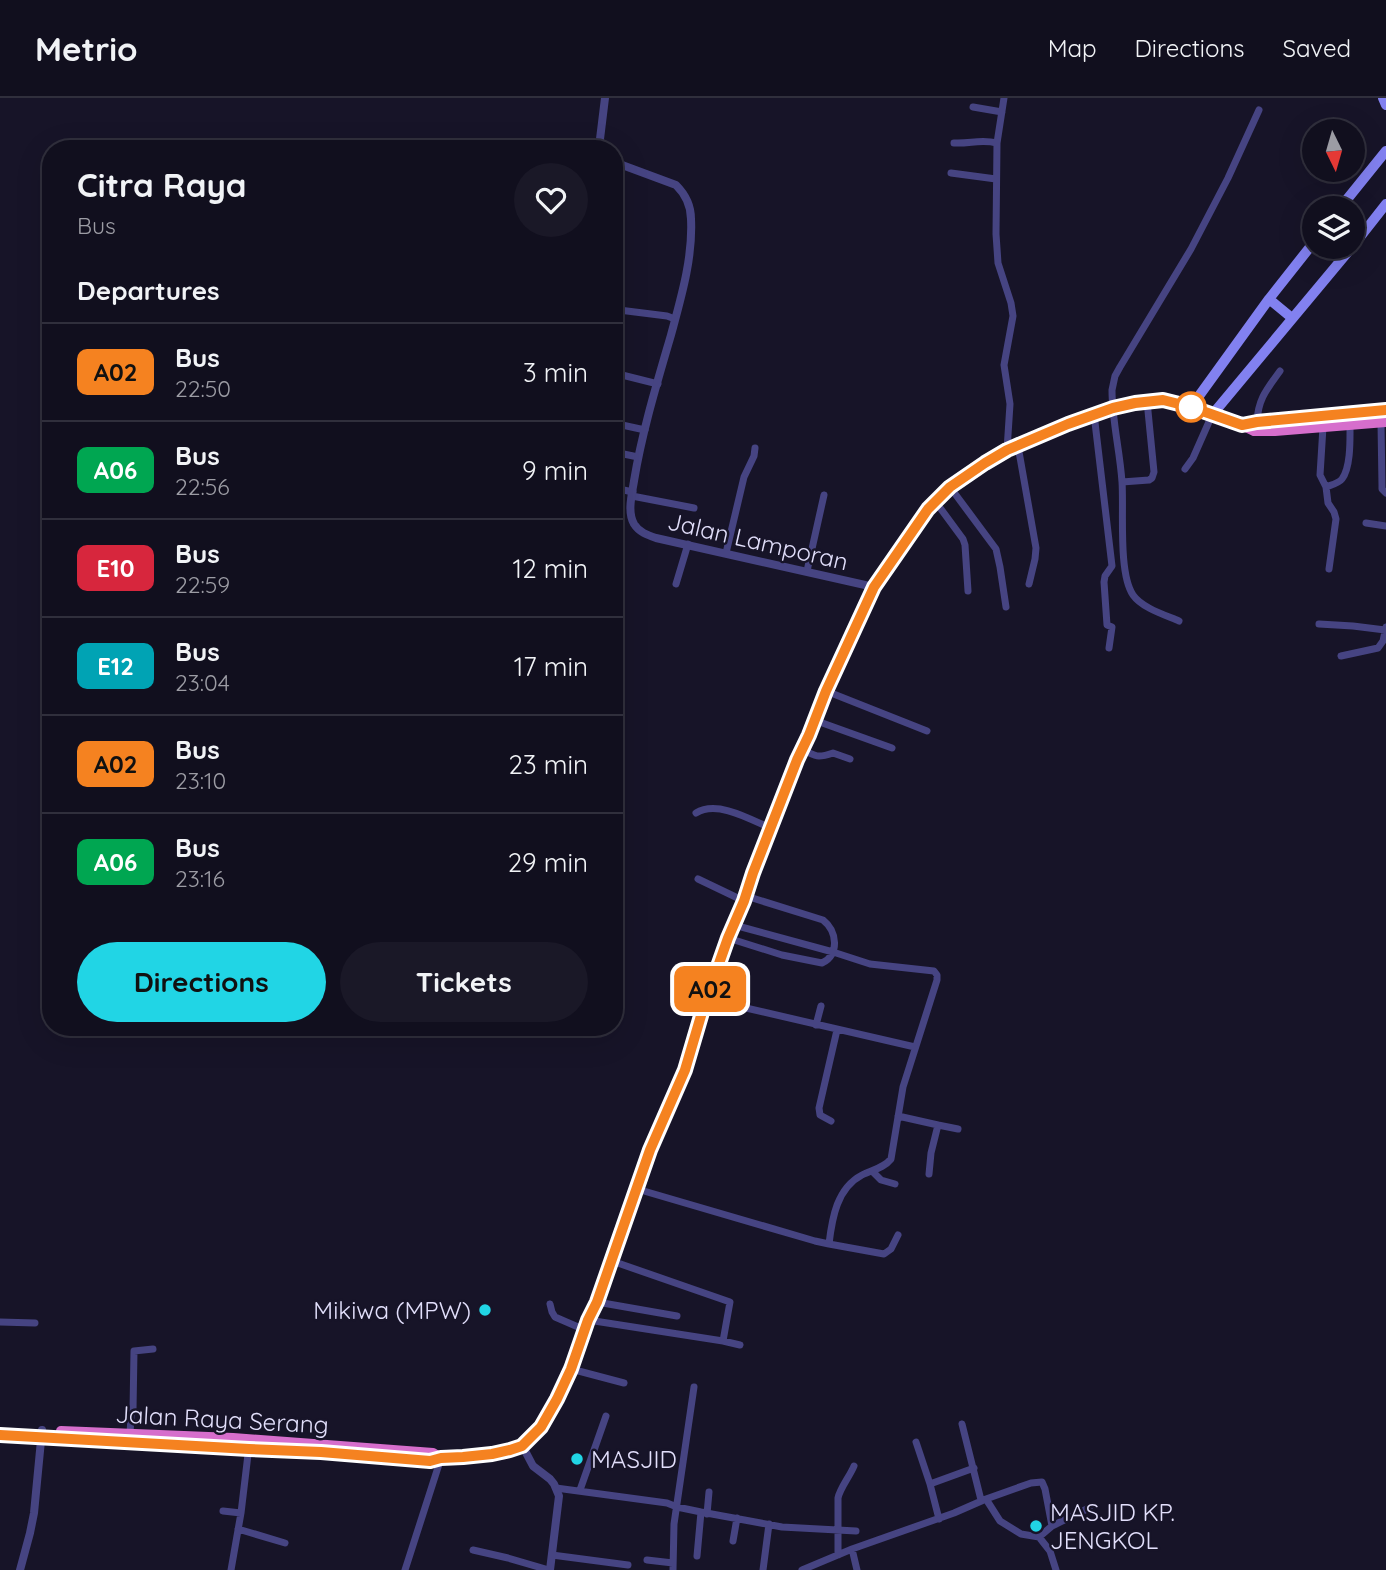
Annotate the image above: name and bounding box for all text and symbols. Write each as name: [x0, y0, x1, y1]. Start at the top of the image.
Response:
text: Metrio: [35, 28, 138, 69]
text: Map: [1048, 33, 1097, 63]
text: Directions: [1135, 33, 1245, 63]
text: Saved: [1283, 33, 1351, 63]
north arrow: [1302, 119, 1365, 182]
map controls: [1302, 119, 1365, 259]
button: heart: [514, 163, 588, 237]
text: Citra Raya: [77, 164, 247, 205]
button: layers: [1302, 196, 1365, 259]
text: Bus: [77, 211, 116, 240]
text: Departures: [77, 274, 220, 307]
text: Bus: [175, 341, 220, 374]
text: 3 min: [523, 356, 588, 389]
text: A02: [94, 357, 137, 387]
text: 22:50: [175, 374, 231, 403]
unlabelled marker: [1176, 392, 1206, 422]
text: Bus: [175, 439, 220, 472]
text: 9 min: [522, 454, 588, 487]
text: A06: [94, 455, 137, 485]
text: 22:56: [175, 472, 230, 501]
street label: Jalan Lamporan: [665, 506, 851, 576]
text: Bus: [175, 537, 220, 570]
text: 12 min: [513, 552, 588, 585]
text: E10: [97, 553, 134, 583]
text: 22:59: [175, 570, 230, 599]
text: Bus: [175, 635, 220, 668]
text: 17 min: [514, 650, 588, 683]
text: E12: [97, 651, 134, 681]
text: 23:04: [175, 668, 230, 697]
text: Bus: [175, 733, 220, 766]
text: 23 min: [509, 748, 588, 781]
text: A02: [94, 749, 137, 779]
text: 23:10: [175, 766, 226, 795]
text: Bus: [175, 831, 220, 864]
text: 29 min: [508, 846, 588, 879]
text: A06: [94, 847, 137, 877]
text: 23:16: [175, 864, 225, 893]
button: Directions: [77, 942, 326, 1022]
button: Tickets: [340, 942, 588, 1022]
line badge: A02: [670, 966, 750, 1012]
text: A02: [688, 974, 732, 1004]
place label: Mikiwa (MPW): [313, 1295, 471, 1325]
marker: Mikiwa (MPW): [477, 1302, 493, 1318]
street label: Jalan Raya Serang: [115, 1398, 329, 1440]
place label: MASJID: [591, 1444, 677, 1474]
marker: MASJID: [569, 1451, 585, 1467]
place label: MASJID KP. JENGKOL: [1050, 1497, 1175, 1555]
marker: MASJID KP. JENGKOL: [1028, 1518, 1044, 1534]

